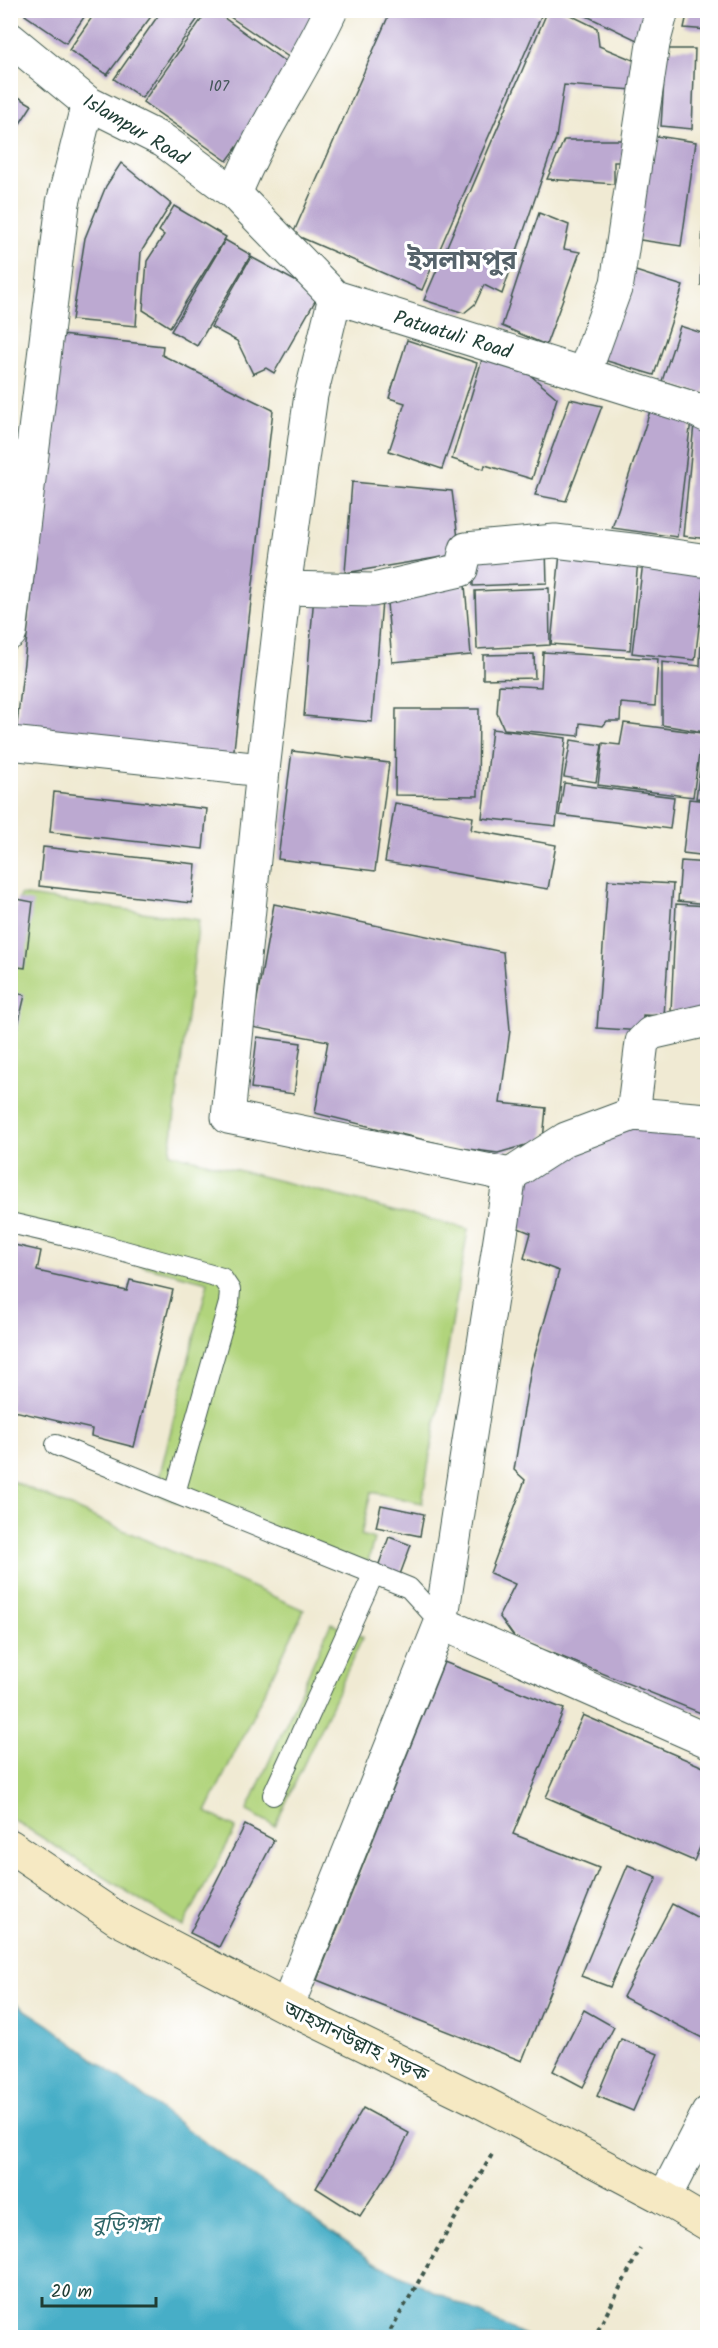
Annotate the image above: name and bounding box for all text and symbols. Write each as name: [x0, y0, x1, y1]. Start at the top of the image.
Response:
house number: 107: [209, 74, 230, 99]
street label: Islampur Road: [76, 86, 195, 176]
district label: ইসলামপুর: [406, 241, 517, 283]
street label: Patuatuli Road: [389, 303, 516, 369]
street label: আহসানউল্লাহ সড়ক: [276, 1993, 434, 2092]
water label: বুড়িগঙ্গা: [92, 2209, 163, 2242]
scale bar: [42, 2270, 156, 2308]
text: 20 m: [51, 2278, 92, 2307]

